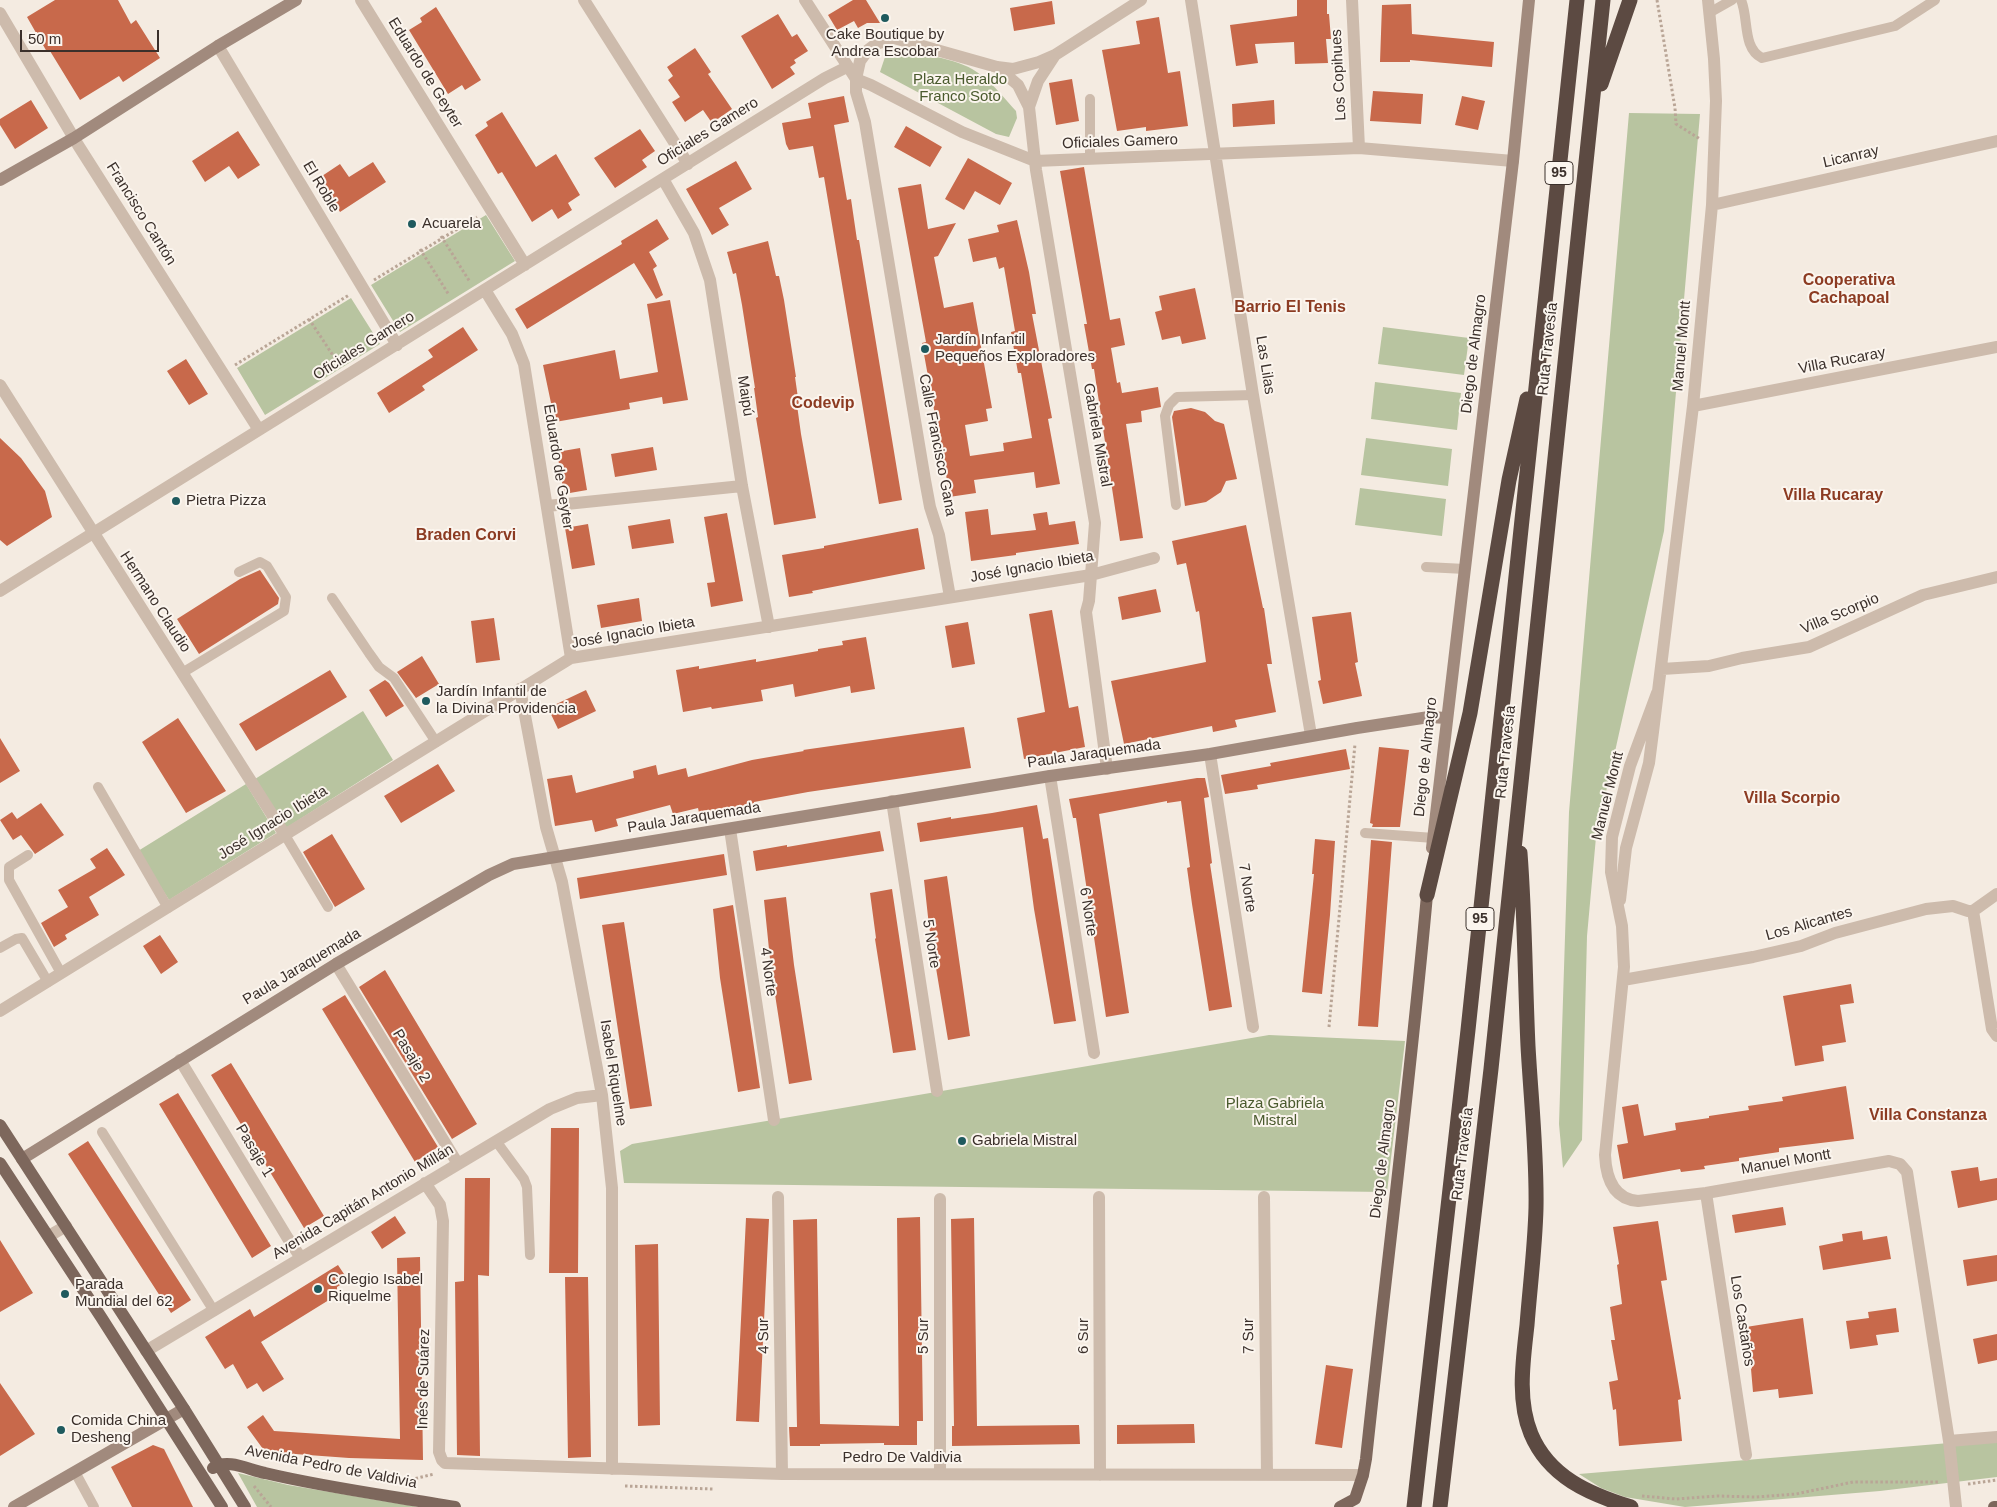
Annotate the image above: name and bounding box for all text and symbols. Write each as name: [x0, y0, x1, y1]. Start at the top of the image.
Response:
marker: Cake Boutique by Andrea Escobar: [879, 12, 891, 24]
street label: Eduardo de Geyter: [384, 14, 466, 132]
scale bar: [22, 20, 161, 52]
place label: Cake Boutique by Andrea Escobar: [826, 26, 944, 61]
street label: Los Copihues: [1328, 29, 1350, 121]
text: 50 m: [28, 30, 61, 47]
park label: Plaza Heraldo Franco Soto: [913, 71, 1007, 106]
street label: Oficiales Gamero: [654, 94, 762, 170]
street label: Oficiales Gamero: [1062, 131, 1178, 153]
street label: Licanray: [1821, 142, 1881, 172]
street label: El Roble: [299, 158, 343, 216]
street label: Francisco Cantón: [102, 159, 180, 269]
road number: 95: [1545, 162, 1573, 184]
place label: Acuarela: [422, 215, 481, 233]
marker: Acuarela: [406, 218, 418, 230]
district label: Cooperativa Cachapoal: [1803, 271, 1895, 309]
street label: Diego de Almagro: [1458, 293, 1490, 415]
district label: Barrio El Tenis: [1234, 298, 1346, 318]
street label: Manuel Montt: [1669, 300, 1695, 392]
street label: Ruta Travesía: [1534, 301, 1562, 397]
street label: Oficiales Gamero: [310, 308, 418, 384]
place label: Jardín Infantil Pequeños Exploradores: [935, 331, 1095, 366]
street label: Las Lilas: [1251, 334, 1279, 396]
marker: Jardín Infantil Pequeños Exploradores: [919, 343, 931, 355]
street label: Villa Rucaray: [1797, 344, 1887, 378]
street label: Calle Francisco Gana: [914, 372, 960, 518]
street label: Maipú: [733, 374, 757, 418]
street label: Gabriela Mistral: [1079, 382, 1115, 488]
district label: Codevip: [791, 394, 855, 414]
street label: Eduardo de Geyter: [539, 403, 577, 531]
district label: Villa Rucaray: [1783, 486, 1883, 506]
place label: Pietra Pizza: [186, 492, 266, 510]
marker: Pietra Pizza: [170, 495, 182, 507]
district label: Braden Corvi: [416, 526, 516, 546]
street label: José Ignacio Ibieta: [969, 547, 1095, 587]
street label: Hermano Claudio: [116, 548, 194, 656]
street label: Villa Scorpio: [1798, 589, 1882, 639]
street label: José Ignacio Ibieta: [570, 613, 696, 653]
place label: Jardín Infantil de la Divina Providencia: [436, 683, 576, 718]
marker: Jardín Infantil de la Divina Providencia: [420, 695, 432, 707]
street label: Diego de Almagro: [1411, 696, 1441, 818]
street label: Ruta Travesía: [1492, 704, 1520, 800]
street label: Paula Jaraquemada: [1026, 736, 1162, 772]
street label: Manuel Montt: [1588, 750, 1628, 842]
street label: José Ignacio Ibieta: [215, 782, 331, 864]
district label: Villa Scorpio: [1744, 789, 1840, 809]
street label: Paula Jaraquemada: [626, 799, 762, 837]
street label: 7 Norte: [1234, 862, 1260, 914]
street label: 6 Norte: [1075, 886, 1101, 938]
street label: Los Alicantes: [1764, 903, 1854, 945]
road number: 95: [1466, 908, 1494, 931]
street label: 5 Norte: [918, 918, 944, 970]
street label: Paula Jaraquemada: [240, 925, 364, 1009]
street label: 4 Norte: [756, 946, 780, 998]
street label: Isabel Riquelme: [596, 1018, 630, 1128]
street label: Pasaje 2: [388, 1026, 434, 1086]
park label: Plaza Gabriela Mistral: [1226, 1095, 1324, 1130]
street label: Diego de Almagro: [1367, 1098, 1399, 1220]
street label: Ruta Travesía: [1448, 1106, 1478, 1202]
district label: Villa Constanza: [1869, 1106, 1987, 1126]
street label: Pasaje 1: [231, 1121, 277, 1181]
place label: Gabriela Mistral: [972, 1132, 1077, 1150]
marker: Gabriela Mistral: [956, 1135, 968, 1147]
street label: Avenida Capitán Antonio Millán: [269, 1141, 457, 1263]
street label: Manuel Montt: [1740, 1145, 1832, 1179]
place label: Colegio Isabel Riquelme: [328, 1271, 423, 1306]
street label: Los Castaños: [1726, 1274, 1758, 1368]
place label: Parada Mundial del 62: [75, 1276, 173, 1311]
marker: Colegio Isabel Riquelme: [312, 1283, 324, 1295]
marker: Parada Mundial del 62: [59, 1288, 71, 1300]
street label: 4 Sur: [755, 1318, 773, 1354]
street label: 5 Sur: [915, 1318, 933, 1354]
street label: 6 Sur: [1075, 1318, 1093, 1354]
street label: 7 Sur: [1240, 1318, 1258, 1354]
street label: Inés de Suárez: [414, 1328, 434, 1430]
place label: Comida China Desheng: [71, 1412, 166, 1447]
marker: Comida China Desheng: [55, 1424, 67, 1436]
street label: Avenida Pedro de Valdivia: [244, 1442, 418, 1492]
street label: Pedro De Valdivia: [843, 1449, 961, 1467]

